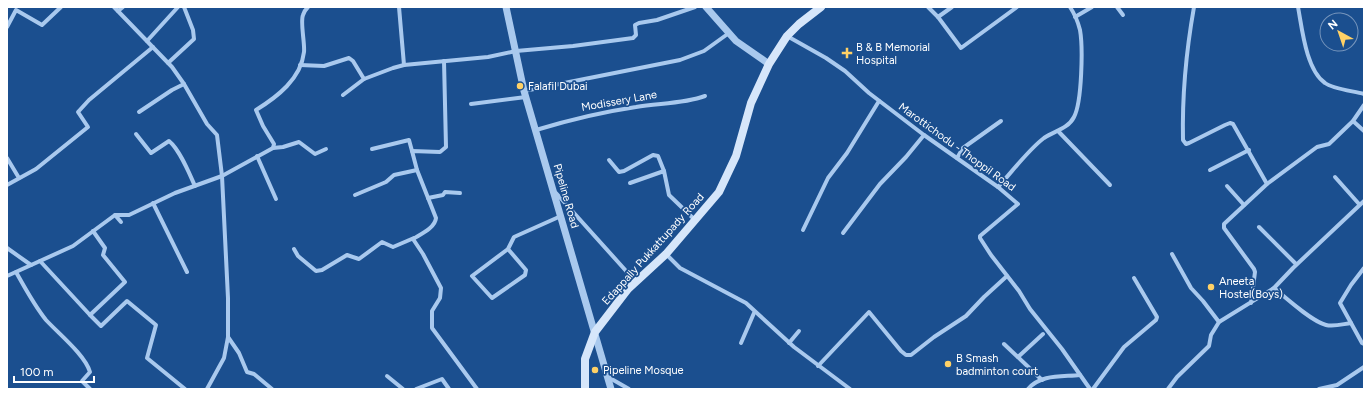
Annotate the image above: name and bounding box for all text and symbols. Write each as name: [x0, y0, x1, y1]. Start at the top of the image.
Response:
north arrow: [1319, 12, 1359, 52]
text: N: [1325, 17, 1340, 32]
place label: B & B Memorial Hospital: [856, 41, 930, 67]
marker: B & B Memorial Hospital: [841, 47, 853, 59]
place label: Falafil Dubai: [528, 80, 588, 93]
marker: Falafil Dubai: [515, 81, 525, 91]
street label: Modissery Lane: [580, 88, 658, 114]
street label: Marottichodu - Thoppil Road: [896, 100, 1018, 194]
street label: Pipeline Road: [551, 162, 581, 230]
street label: Edappally Pukkattupady Road: [599, 190, 707, 308]
place label: Aneeta Hostel(Boys): [1219, 275, 1283, 301]
marker: Aneeta Hostel(Boys): [1206, 282, 1216, 292]
place label: B Smash badminton court: [956, 352, 1038, 378]
scale bar: [14, 358, 94, 384]
marker: B Smash badminton court: [943, 359, 953, 369]
place label: Pipeline Mosque: [603, 364, 684, 377]
text: 100 m: [20, 365, 54, 379]
marker: Pipeline Mosque: [590, 365, 600, 375]

